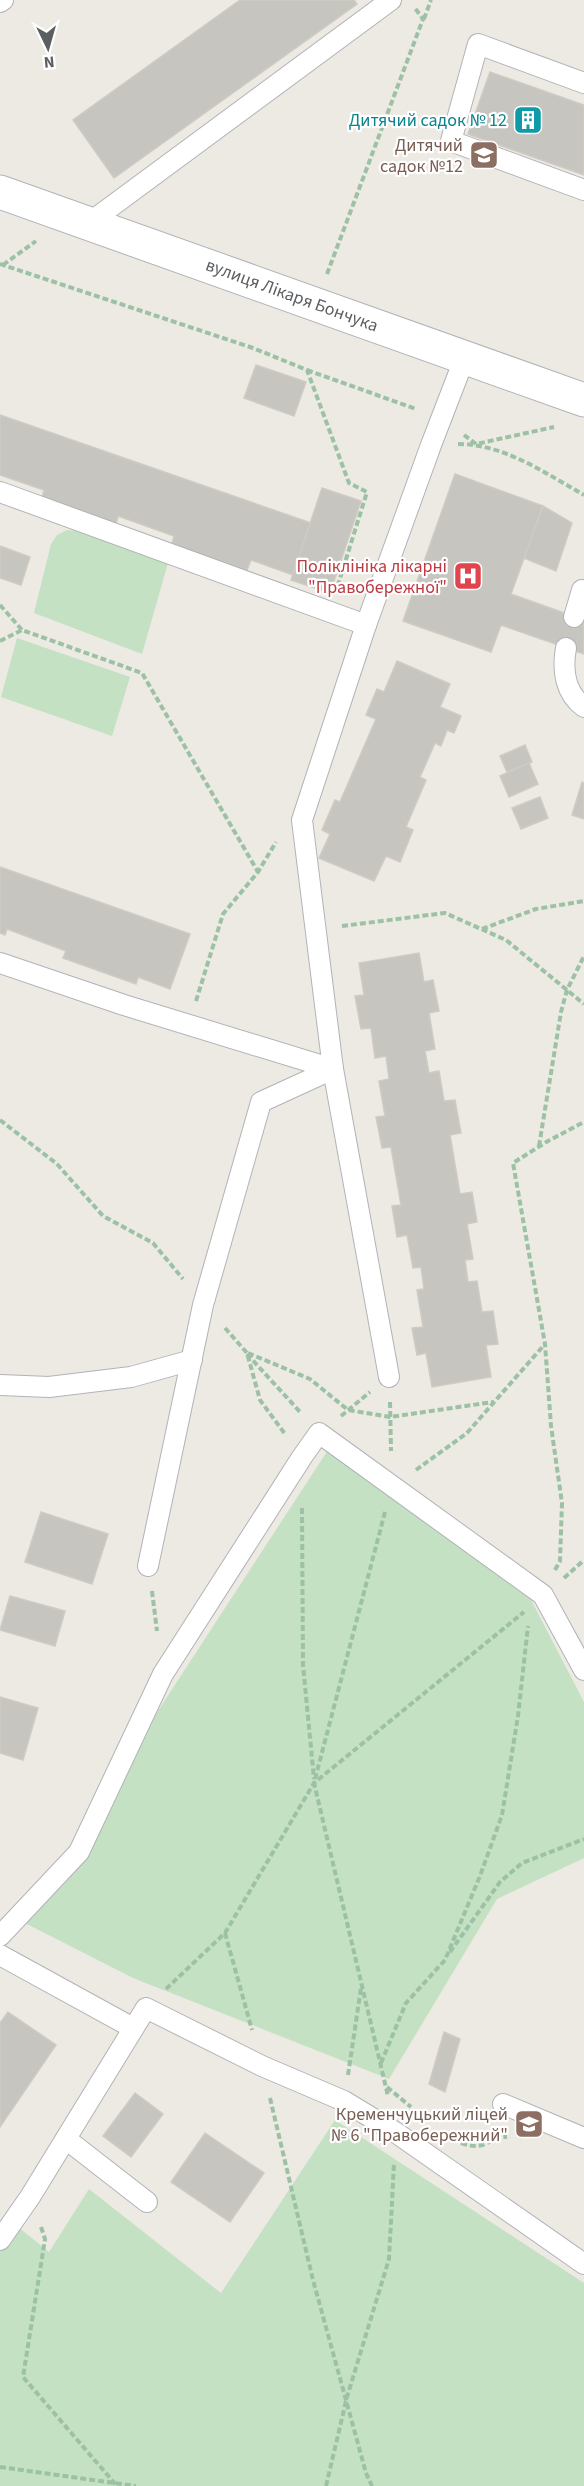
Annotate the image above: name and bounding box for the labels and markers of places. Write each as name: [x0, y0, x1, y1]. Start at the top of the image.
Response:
building icon: Дитячий садок № 12: [512, 104, 544, 136]
place label: Дитячий садок № 12: [349, 108, 507, 133]
place label: Дитячий садок №12: [380, 133, 463, 179]
school or university icon: Дитячий садок №12: [468, 139, 500, 171]
place label: Поліклініка лікарні "Правобережної": [296, 554, 447, 600]
hospital icon: Поліклініка лікарні "Правобережної": [452, 560, 484, 592]
place label: Кременчуцький ліцей № 6 "Правобережний": [331, 2102, 508, 2148]
school or university icon: Кременчуцький ліцей № 6 "Правобережний": [513, 2108, 545, 2140]

